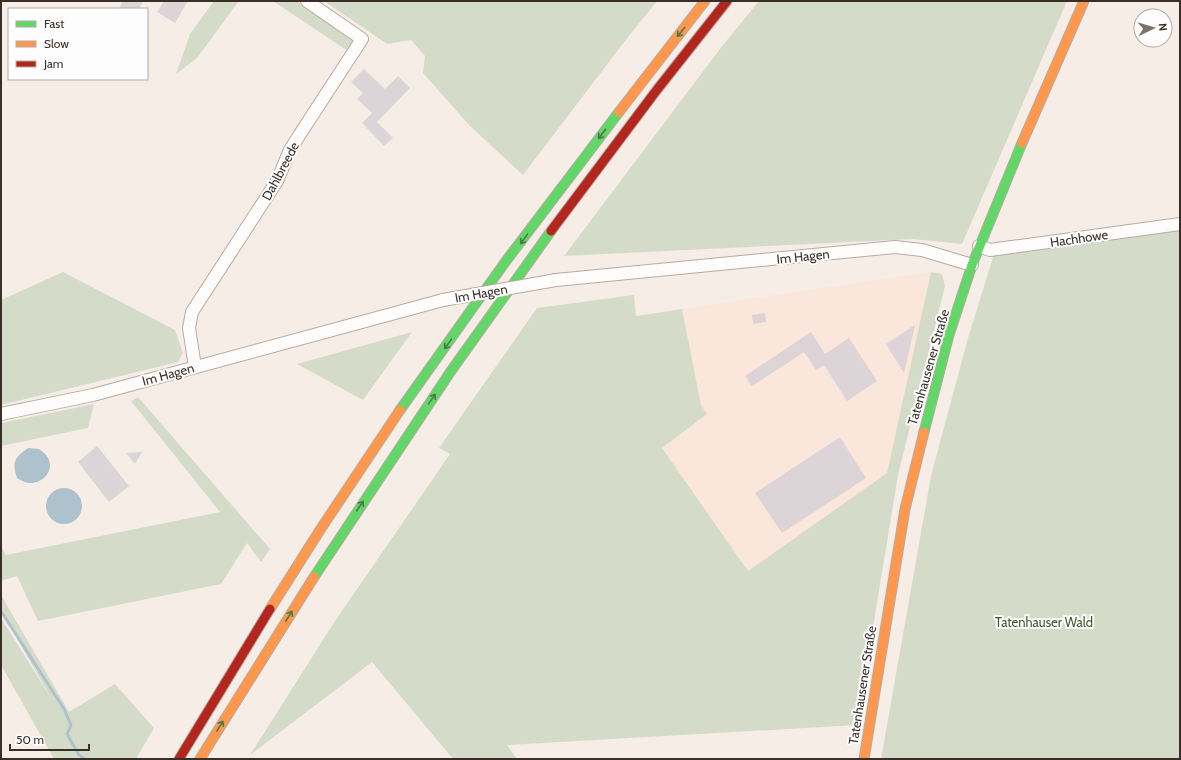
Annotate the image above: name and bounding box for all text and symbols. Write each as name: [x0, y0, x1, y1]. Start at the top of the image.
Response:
legend: [8, 8, 148, 80]
north arrow: [1133, 8, 1173, 48]
text: Fast: [44, 16, 64, 31]
text: N: [1156, 23, 1170, 32]
one-way arrow: [677, 26, 686, 37]
text: Slow: [44, 36, 69, 51]
text: Jam: [43, 56, 63, 71]
one-way arrow: [598, 129, 606, 140]
street label: Dahlbreede: [258, 139, 302, 203]
street label: Hachhowe: [1049, 226, 1109, 250]
one-way arrow: [520, 233, 528, 244]
street label: Im Hagen: [776, 245, 830, 267]
street label: Im Hagen: [453, 281, 509, 305]
street label: Tatenhausener Straße: [904, 307, 952, 427]
one-way arrow: [444, 338, 452, 349]
street label: Im Hagen: [140, 359, 196, 389]
one-way arrow: [428, 393, 436, 404]
one-way arrow: [356, 501, 364, 512]
one-way arrow: [285, 611, 293, 622]
park label: Tatenhauser Wald: [995, 614, 1093, 630]
street label: Tatenhausener Straße: [845, 624, 879, 745]
one-way arrow: [216, 721, 224, 732]
scale bar: [10, 726, 89, 752]
text: 50 m: [16, 732, 44, 747]

